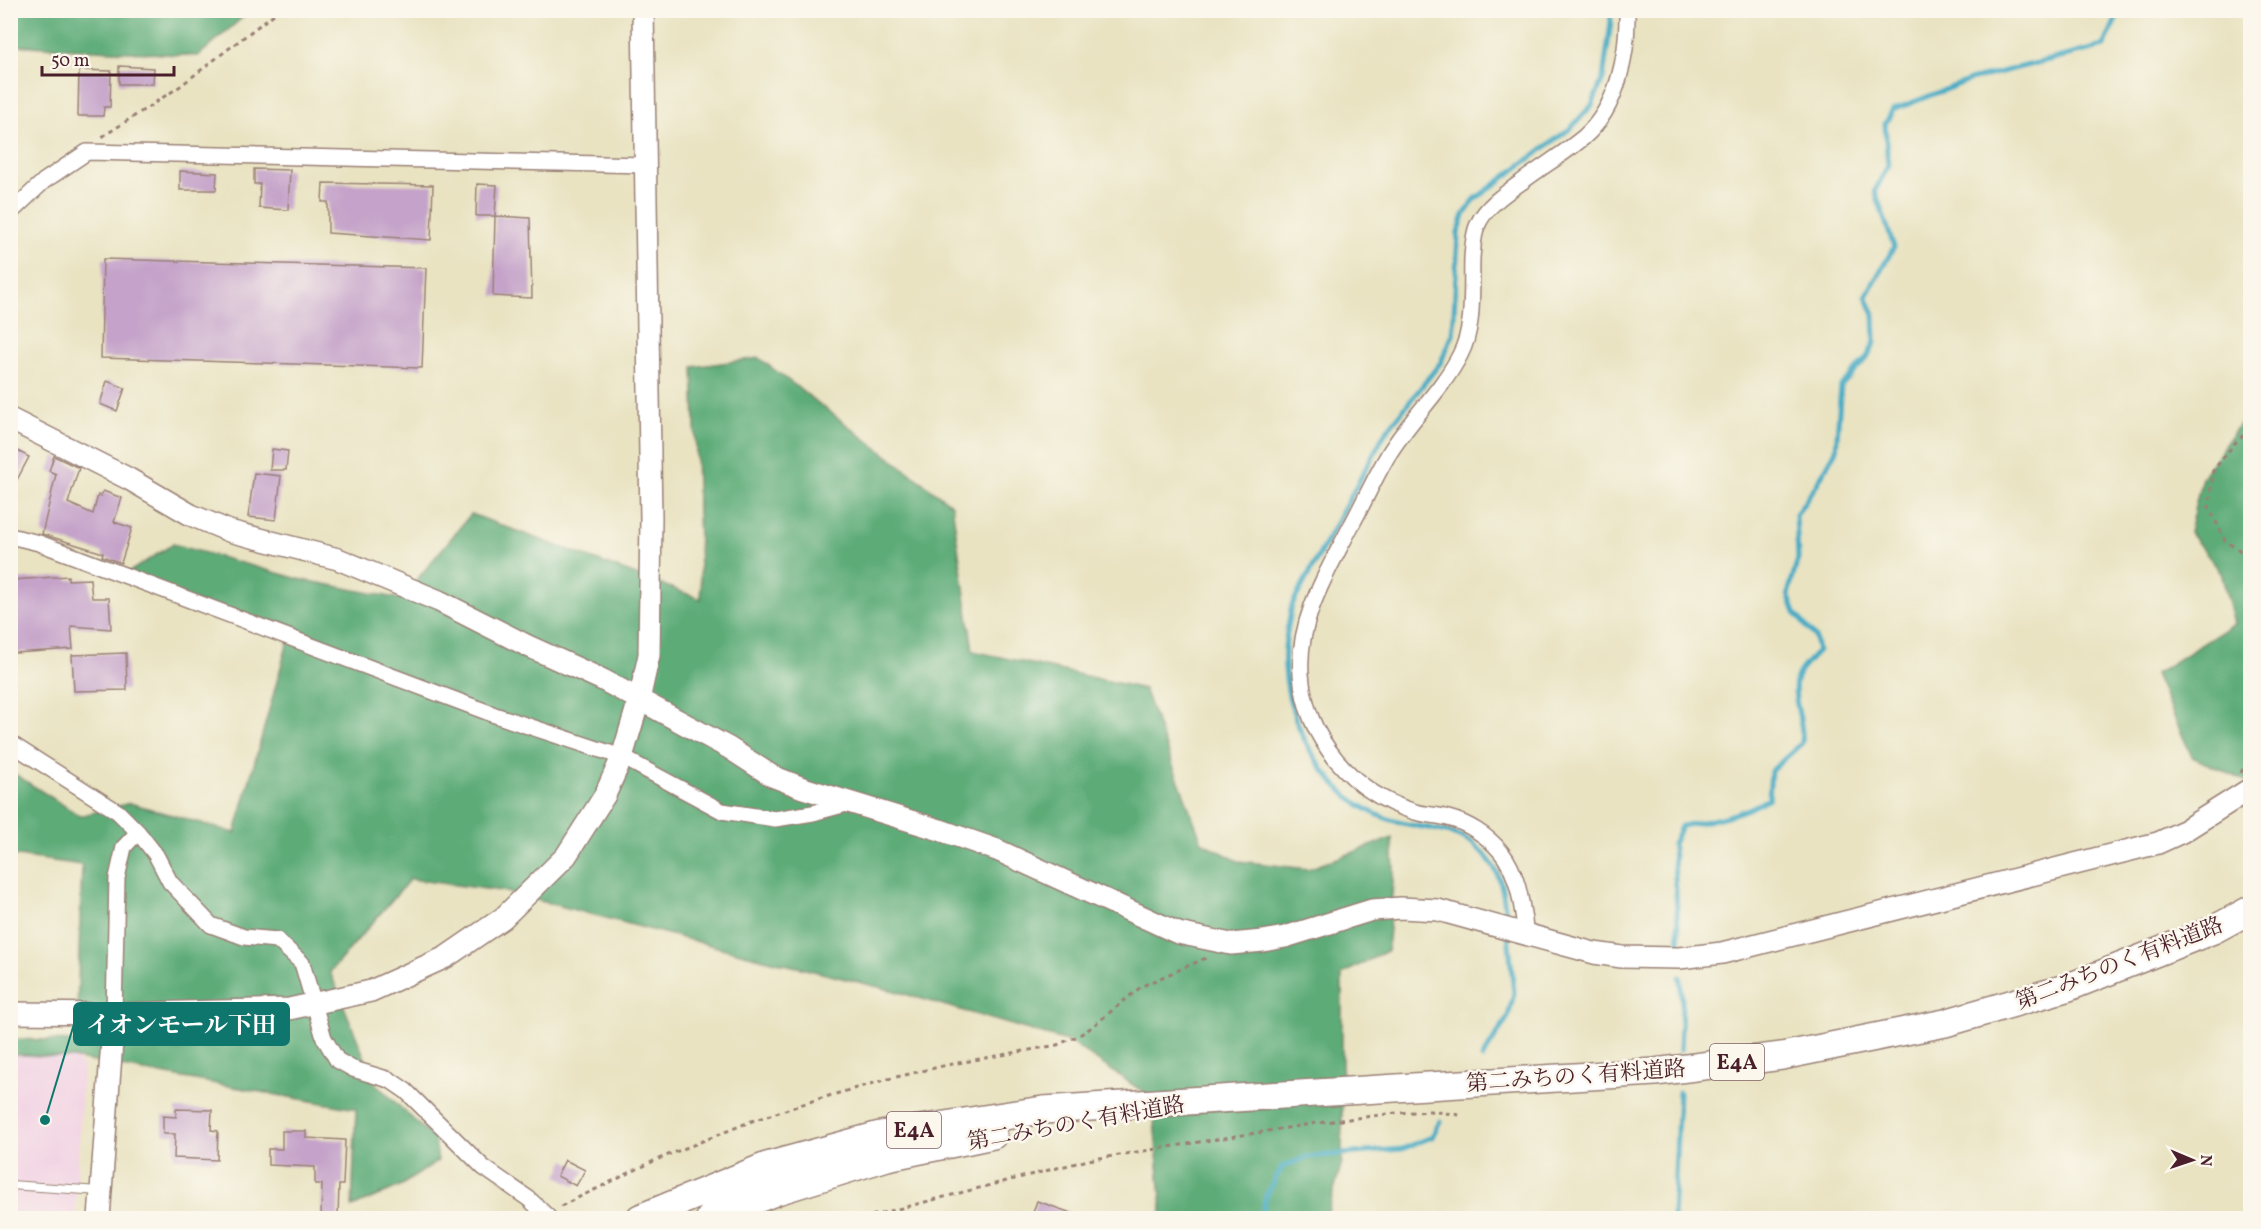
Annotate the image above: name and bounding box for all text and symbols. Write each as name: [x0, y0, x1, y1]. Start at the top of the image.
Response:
scale bar: [42, 39, 174, 77]
text: 50 m: [51, 49, 90, 74]
street label: 第二みちのく有料道路: [2012, 910, 2228, 1018]
callout: イオンモール下田: [74, 1003, 289, 1045]
text: イオンモール下田: [86, 1010, 276, 1044]
road number: E4A: [1710, 1044, 1764, 1080]
street label: 第二みちのく有料道路: [1465, 1054, 1687, 1101]
street label: 第二みちのく有料道路: [965, 1090, 1187, 1159]
road number: E4A: [887, 1112, 941, 1148]
north arrow: [2162, 1130, 2222, 1190]
text: N: [2194, 1154, 2216, 1167]

